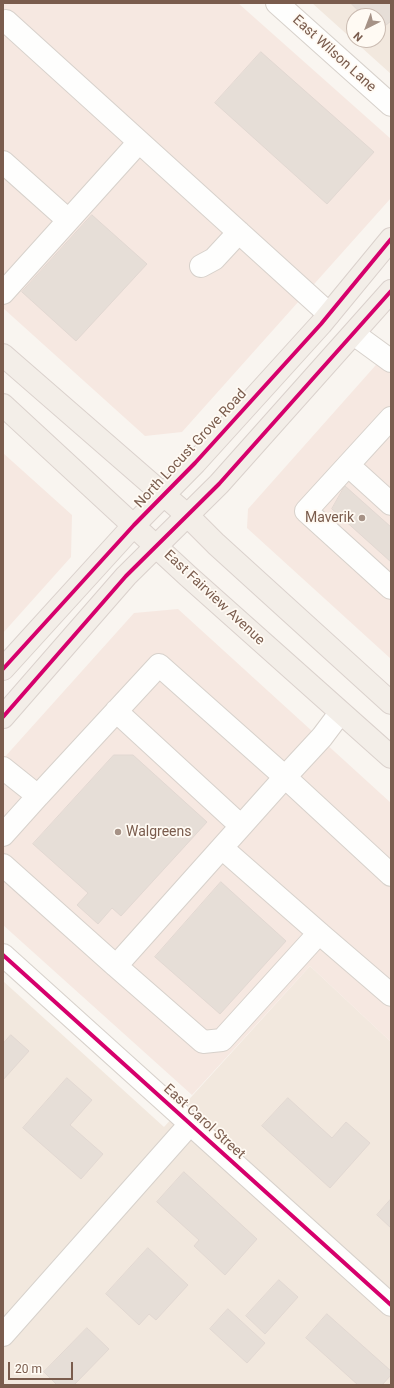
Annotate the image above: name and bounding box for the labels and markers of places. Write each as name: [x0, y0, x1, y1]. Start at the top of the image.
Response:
place label: Maverik: [305, 510, 354, 526]
marker: Maverik: [357, 513, 367, 523]
place label: Walgreens: [126, 824, 191, 840]
marker: Walgreens: [113, 827, 123, 837]

